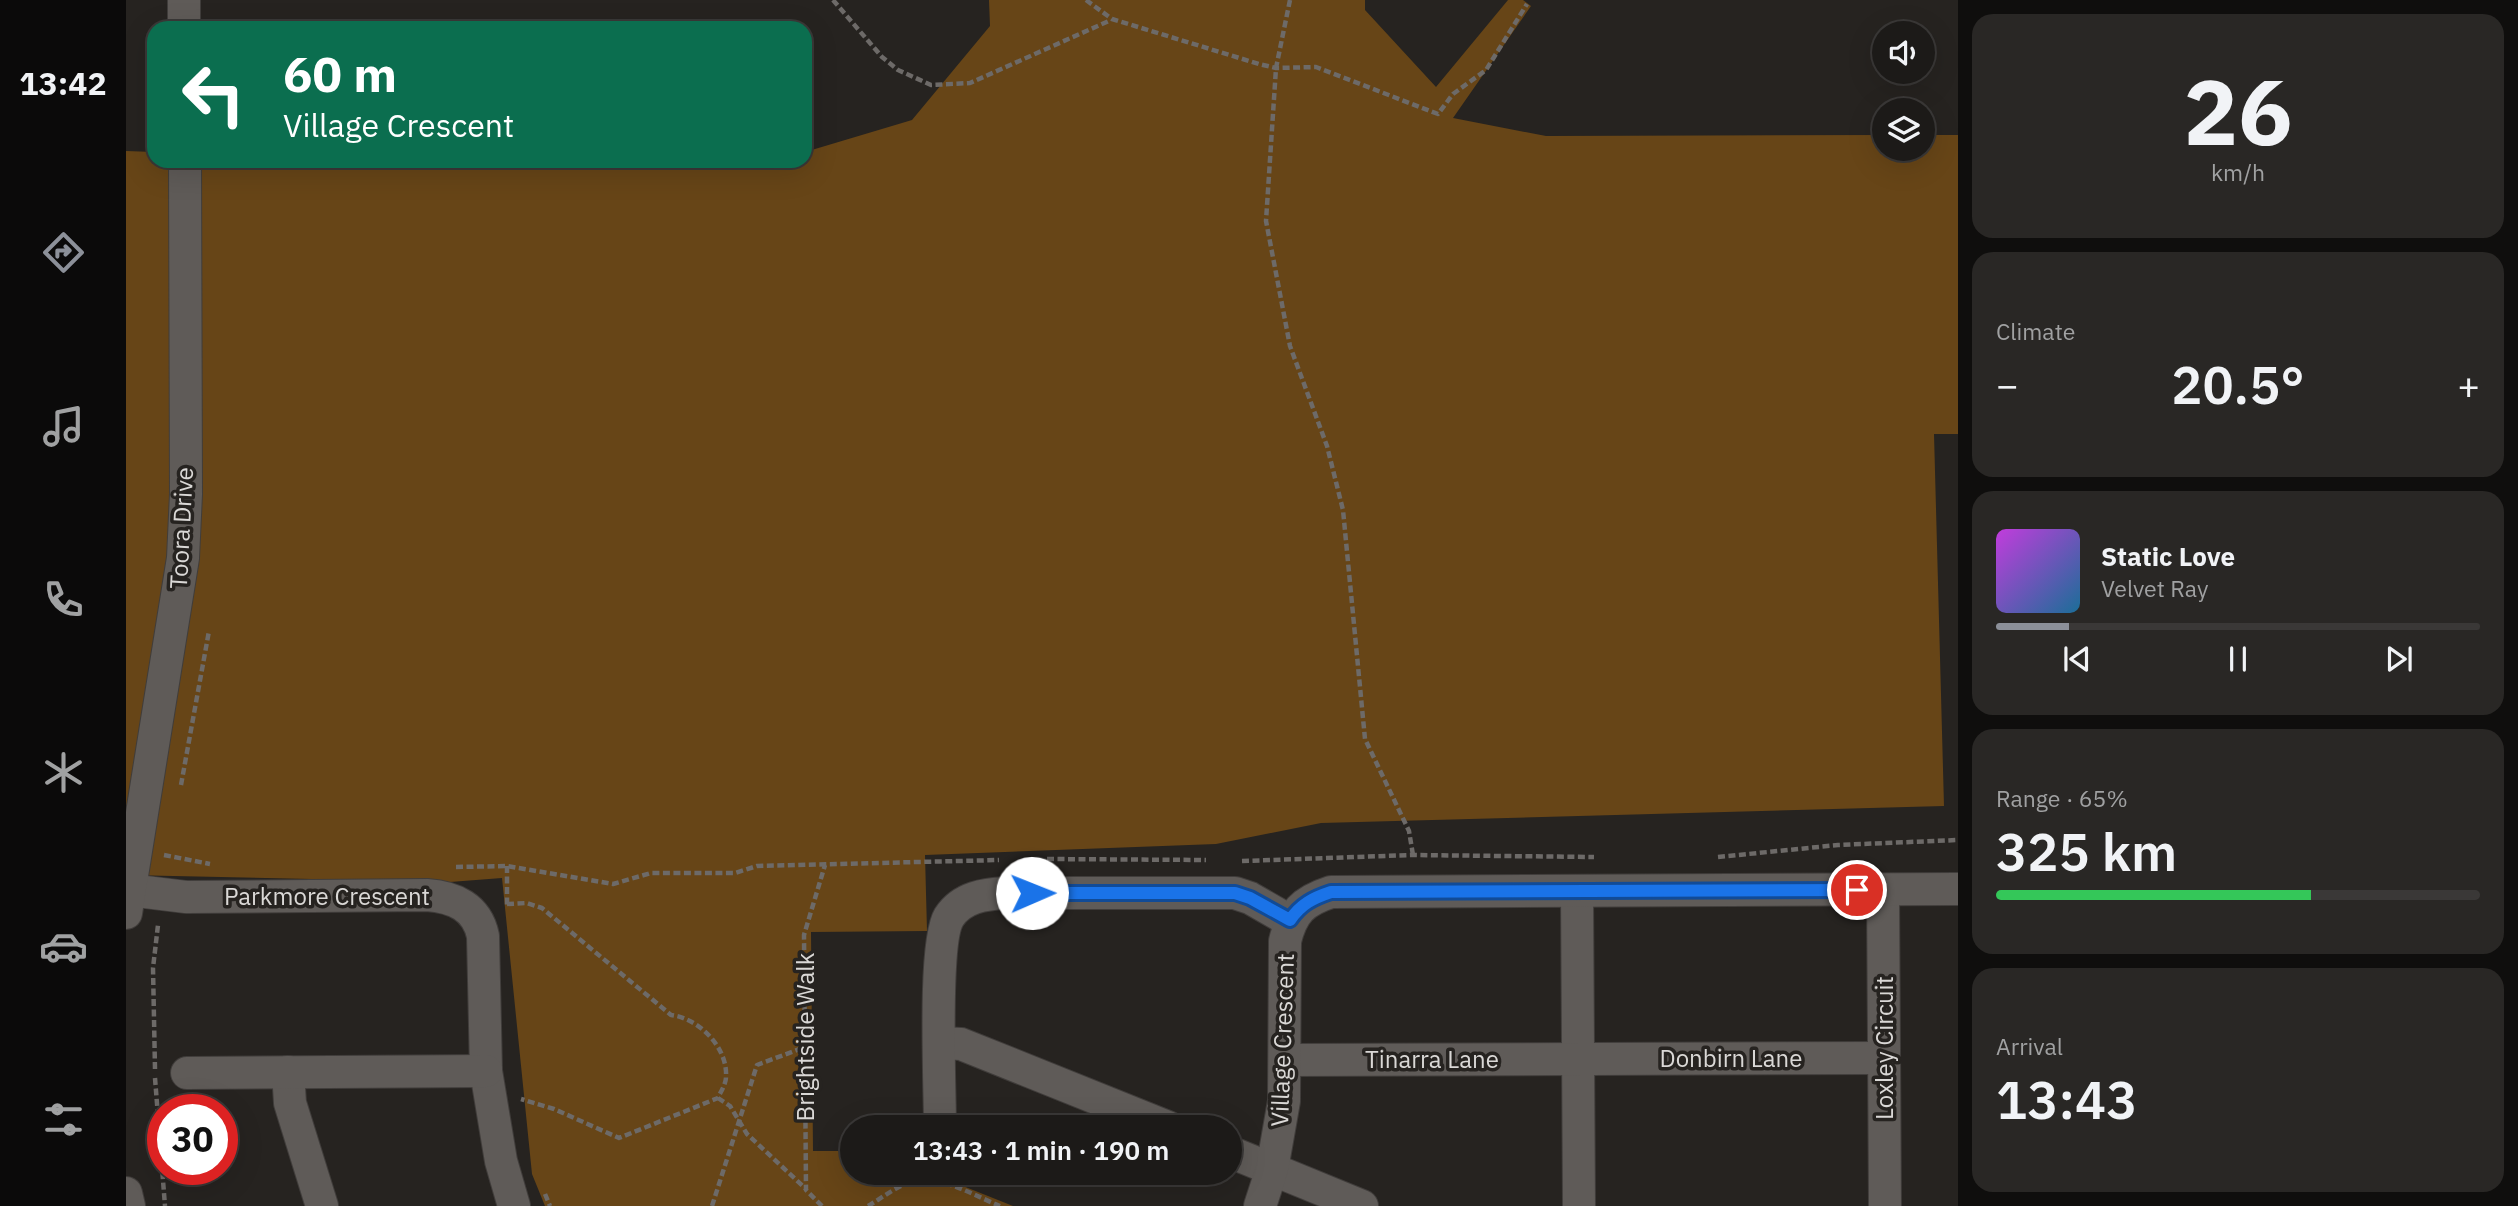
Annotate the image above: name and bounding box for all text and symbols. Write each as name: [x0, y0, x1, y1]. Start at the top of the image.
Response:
map controls: [1872, 21, 1935, 161]
button: sound: [1872, 21, 1935, 84]
text: 60 m: [283, 42, 397, 105]
icon: left: [168, 49, 259, 140]
text: 26: [2183, 52, 2293, 170]
text: 13:42: [19, 62, 107, 104]
button: layers: [1872, 98, 1935, 161]
text: Village Crescent: [283, 104, 514, 146]
text: km/h: [2211, 157, 2265, 187]
icon: directions: [39, 228, 88, 277]
text: Climate: [1996, 316, 2075, 346]
text: 20.5°: [2171, 351, 2305, 418]
text: −: [1996, 360, 2019, 409]
text: +: [2457, 360, 2480, 409]
icon: music: [39, 402, 88, 451]
street label: Toora Drive: [162, 466, 200, 590]
text: Static Love: [2101, 539, 2235, 573]
text: Velvet Ray: [2101, 573, 2208, 603]
icon: phone: [39, 575, 88, 624]
icon: previous: [2058, 640, 2096, 678]
icon: pause: [2219, 640, 2257, 678]
icon: next: [2380, 640, 2418, 678]
icon: climate: [39, 748, 88, 797]
text: Range · 65%: [1996, 783, 2128, 813]
text: 325 km: [1996, 818, 2177, 885]
position arrow: [995, 856, 1069, 930]
pin: [1827, 860, 1887, 920]
icon: arrive: [1838, 871, 1876, 909]
street label: Parkmore Crescent: [224, 880, 430, 912]
icon: car: [39, 922, 88, 971]
street label: Brightside Walk: [789, 952, 821, 1121]
street label: Village Crescent: [1263, 953, 1301, 1127]
street label: Loxley Circuit: [1868, 976, 1900, 1120]
text: Arrival: [1996, 1031, 2063, 1061]
street label: Donbirn Lane: [1660, 1042, 1802, 1074]
street label: Tinarra Lane: [1365, 1043, 1499, 1075]
text: 13:43: [1996, 1066, 2137, 1133]
speed limit sign: 30: [147, 1094, 238, 1185]
icon: filters: [39, 1095, 88, 1144]
text: 13:43 · 1 min · 190 m: [913, 1133, 1169, 1167]

